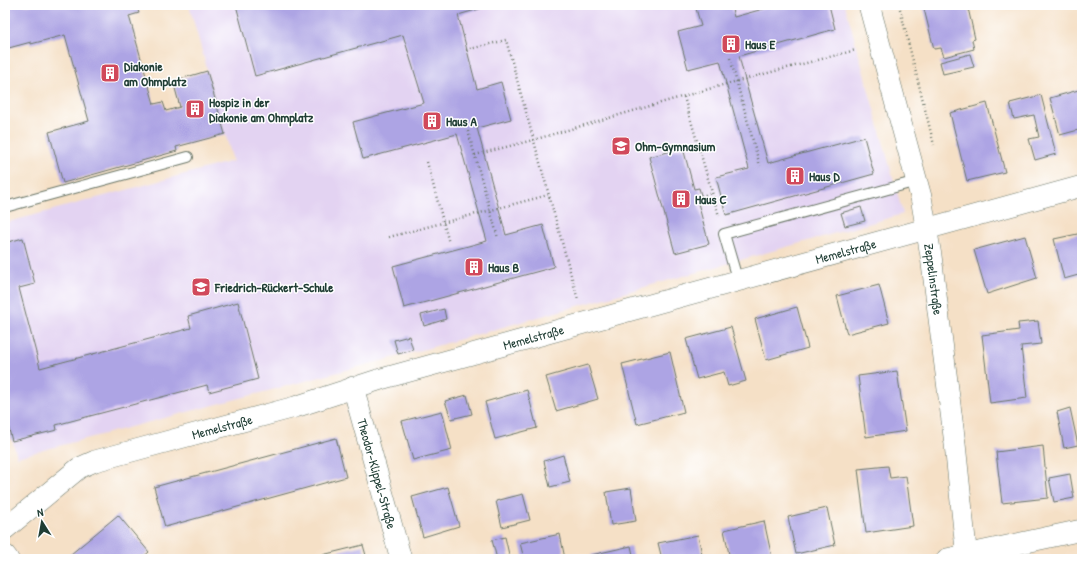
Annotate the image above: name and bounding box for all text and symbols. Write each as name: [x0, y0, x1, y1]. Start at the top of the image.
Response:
building icon: Haus E: [720, 33, 742, 55]
place label: Haus E: [745, 35, 775, 53]
place label: Diakonie am Ohmplatz: [124, 57, 187, 91]
building icon: Diakonie am Ohmplatz: [99, 62, 121, 84]
place label: Hospiz in der Diakonie am Ohmplatz: [209, 93, 314, 127]
building icon: Hospiz in der Diakonie am Ohmplatz: [184, 98, 206, 120]
building icon: Haus A: [421, 110, 443, 132]
place label: Haus A: [446, 112, 477, 130]
school or university icon: Ohm-Gymnasium: [610, 135, 632, 157]
place label: Ohm-Gymnasium: [635, 137, 715, 156]
building icon: Haus D: [784, 165, 806, 187]
place label: Haus D: [809, 167, 840, 185]
building icon: Haus C: [670, 188, 692, 210]
place label: Haus C: [695, 190, 727, 208]
street label: Memelstraße: [813, 234, 878, 268]
street label: Zeppelinstraße: [920, 242, 947, 316]
building icon: Haus B: [463, 256, 485, 278]
place label: Haus B: [488, 258, 519, 276]
school or university icon: Friedrich-Rückert-Schule: [190, 276, 212, 298]
place label: Friedrich-Rückert-Schule: [214, 278, 334, 296]
street label: Memelstraße: [501, 320, 566, 354]
street label: Memelstraße: [190, 410, 254, 443]
street label: Theodor-Klippel-Straße: [353, 417, 401, 531]
north arrow: [22, 502, 62, 542]
text: N: [36, 505, 44, 520]

